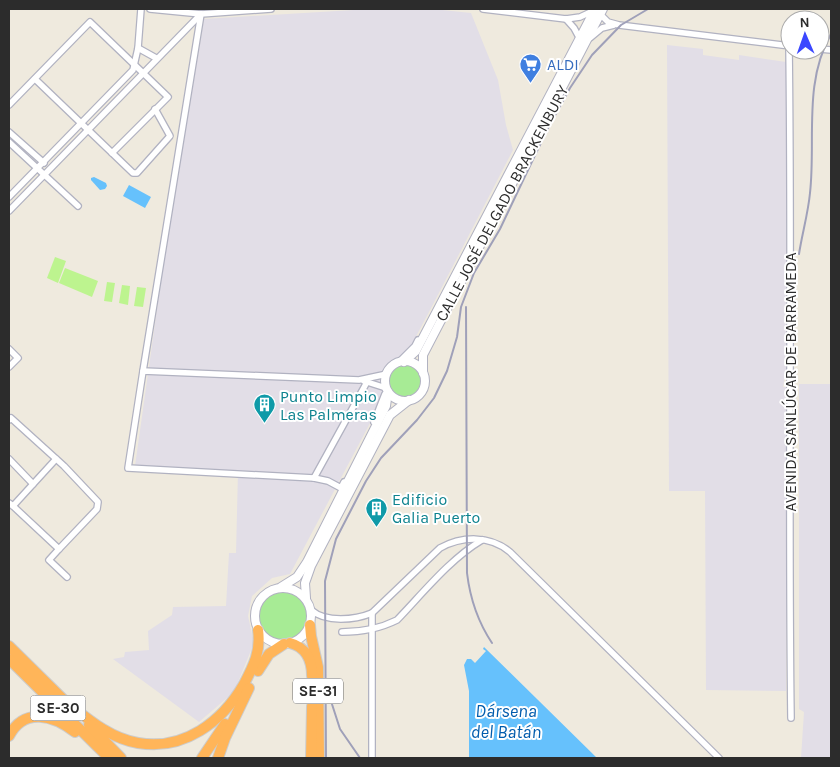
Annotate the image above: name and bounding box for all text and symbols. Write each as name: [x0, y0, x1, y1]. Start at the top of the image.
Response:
north arrow: [780, 10, 830, 60]
text: N: [799, 14, 810, 31]
supermarket icon: ALDI: [519, 52, 543, 83]
place label: ALDI: [547, 55, 579, 74]
street label: CALLE JOSÉ DELGADO BRACKENBURY: [432, 82, 573, 324]
street label: AVENIDA SANLÚCAR DE BARRAMEDA: [781, 252, 800, 512]
place label: Punto Limpio Las Palmeras: [280, 387, 377, 424]
building icon: Punto Limpio Las Palmeras: [252, 393, 276, 424]
place label: Edificio Galia Puerto: [392, 490, 480, 527]
building icon: Edificio Galia Puerto: [364, 496, 388, 527]
road number: SE-31: [293, 678, 343, 704]
road number: SE-30: [30, 696, 86, 720]
water label: Dársena del Batán: [471, 700, 541, 743]

